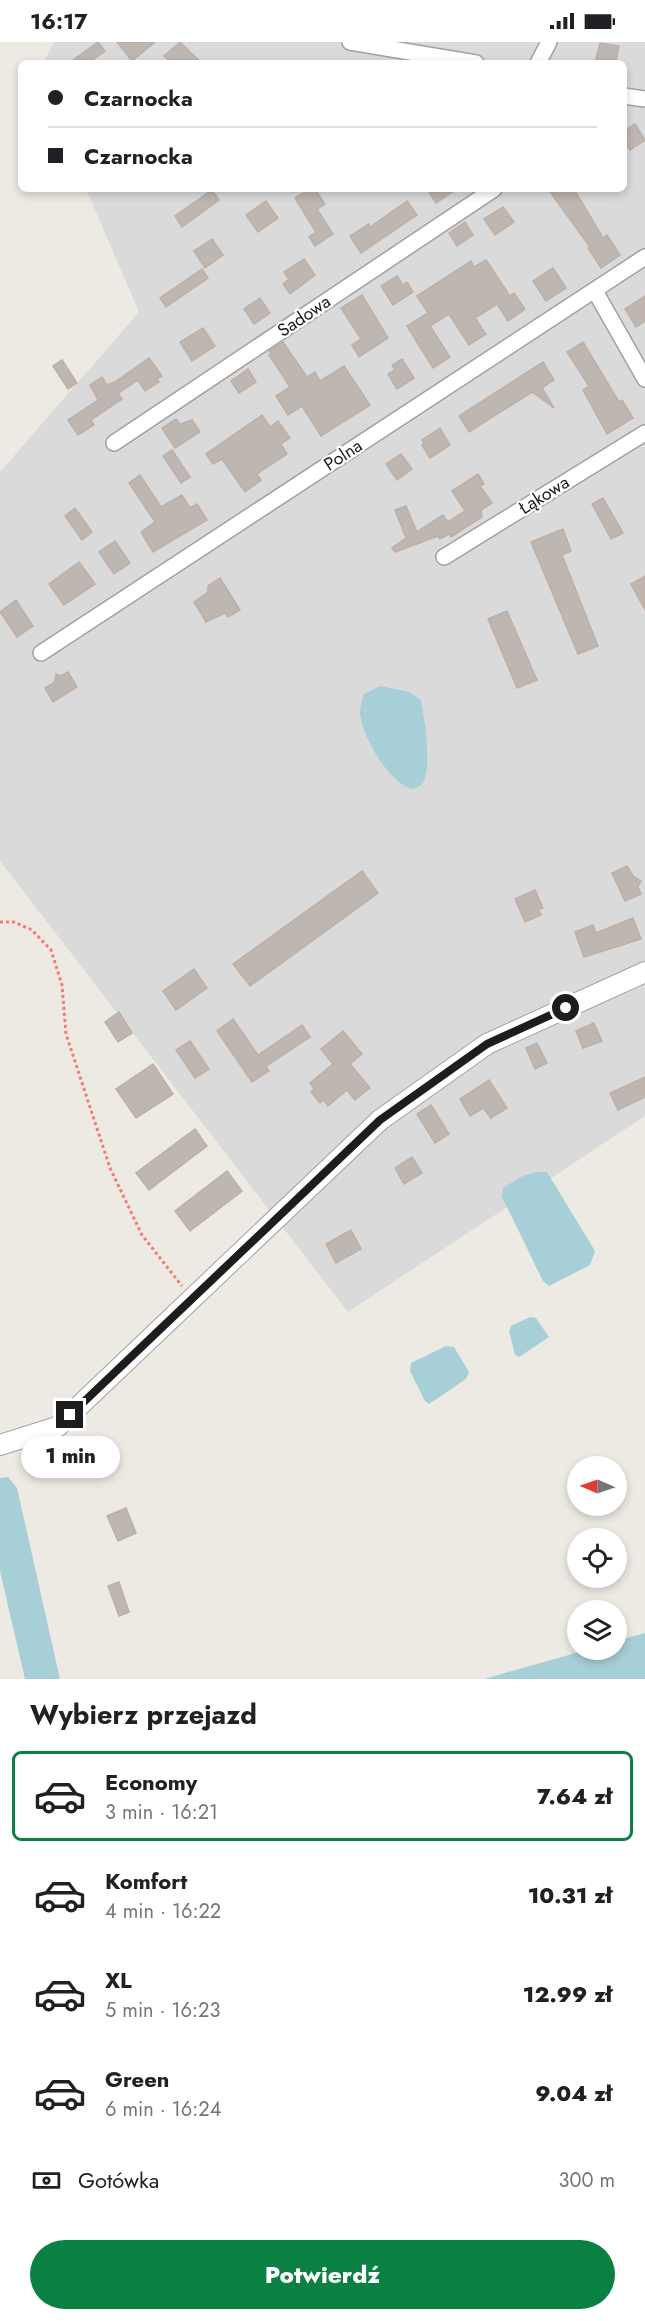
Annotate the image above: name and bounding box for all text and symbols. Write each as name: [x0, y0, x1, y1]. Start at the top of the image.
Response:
text: 16:17: [30, 5, 87, 37]
text: Czarnocka: [84, 82, 193, 114]
text: Czarnocka: [84, 140, 193, 172]
street label: Sadowa: [272, 289, 336, 343]
street label: Polna: [319, 433, 367, 477]
street label: Łąkowa: [513, 469, 574, 521]
route start: [552, 994, 579, 1021]
route end: [56, 1401, 83, 1428]
callout: 1 min: [20, 1436, 119, 1478]
text: 1 min: [45, 1442, 96, 1471]
north arrow: [567, 1456, 627, 1516]
map controls: [567, 1456, 627, 1660]
button: locate: [567, 1528, 627, 1588]
button: layers: [567, 1600, 627, 1660]
text: Wybierz przejazd: [30, 1695, 257, 1734]
text: Economy: [105, 1766, 197, 1798]
icon: car: [33, 1769, 87, 1823]
text: 7.64 zł: [537, 1780, 612, 1812]
text: 3 min · 16:21: [105, 1798, 218, 1827]
text: Komfort: [105, 1865, 187, 1897]
icon: car: [33, 1868, 87, 1922]
text: 10.31 zł: [528, 1879, 612, 1911]
text: 4 min · 16:22: [105, 1897, 221, 1926]
text: XL: [105, 1964, 132, 1996]
icon: car: [33, 1967, 87, 2021]
text: 12.99 zł: [523, 1978, 612, 2010]
text: 5 min · 16:23: [105, 1996, 220, 2025]
text: Green: [105, 2063, 169, 2095]
icon: car: [33, 2066, 87, 2120]
text: 9.04 zł: [535, 2077, 612, 2109]
text: 6 min · 16:24: [105, 2095, 221, 2124]
icon: cash: [30, 2164, 63, 2197]
text: Gotówka: [78, 2164, 159, 2196]
text: 300 m: [558, 2166, 615, 2195]
button: Potwierdź: [30, 2240, 615, 2309]

